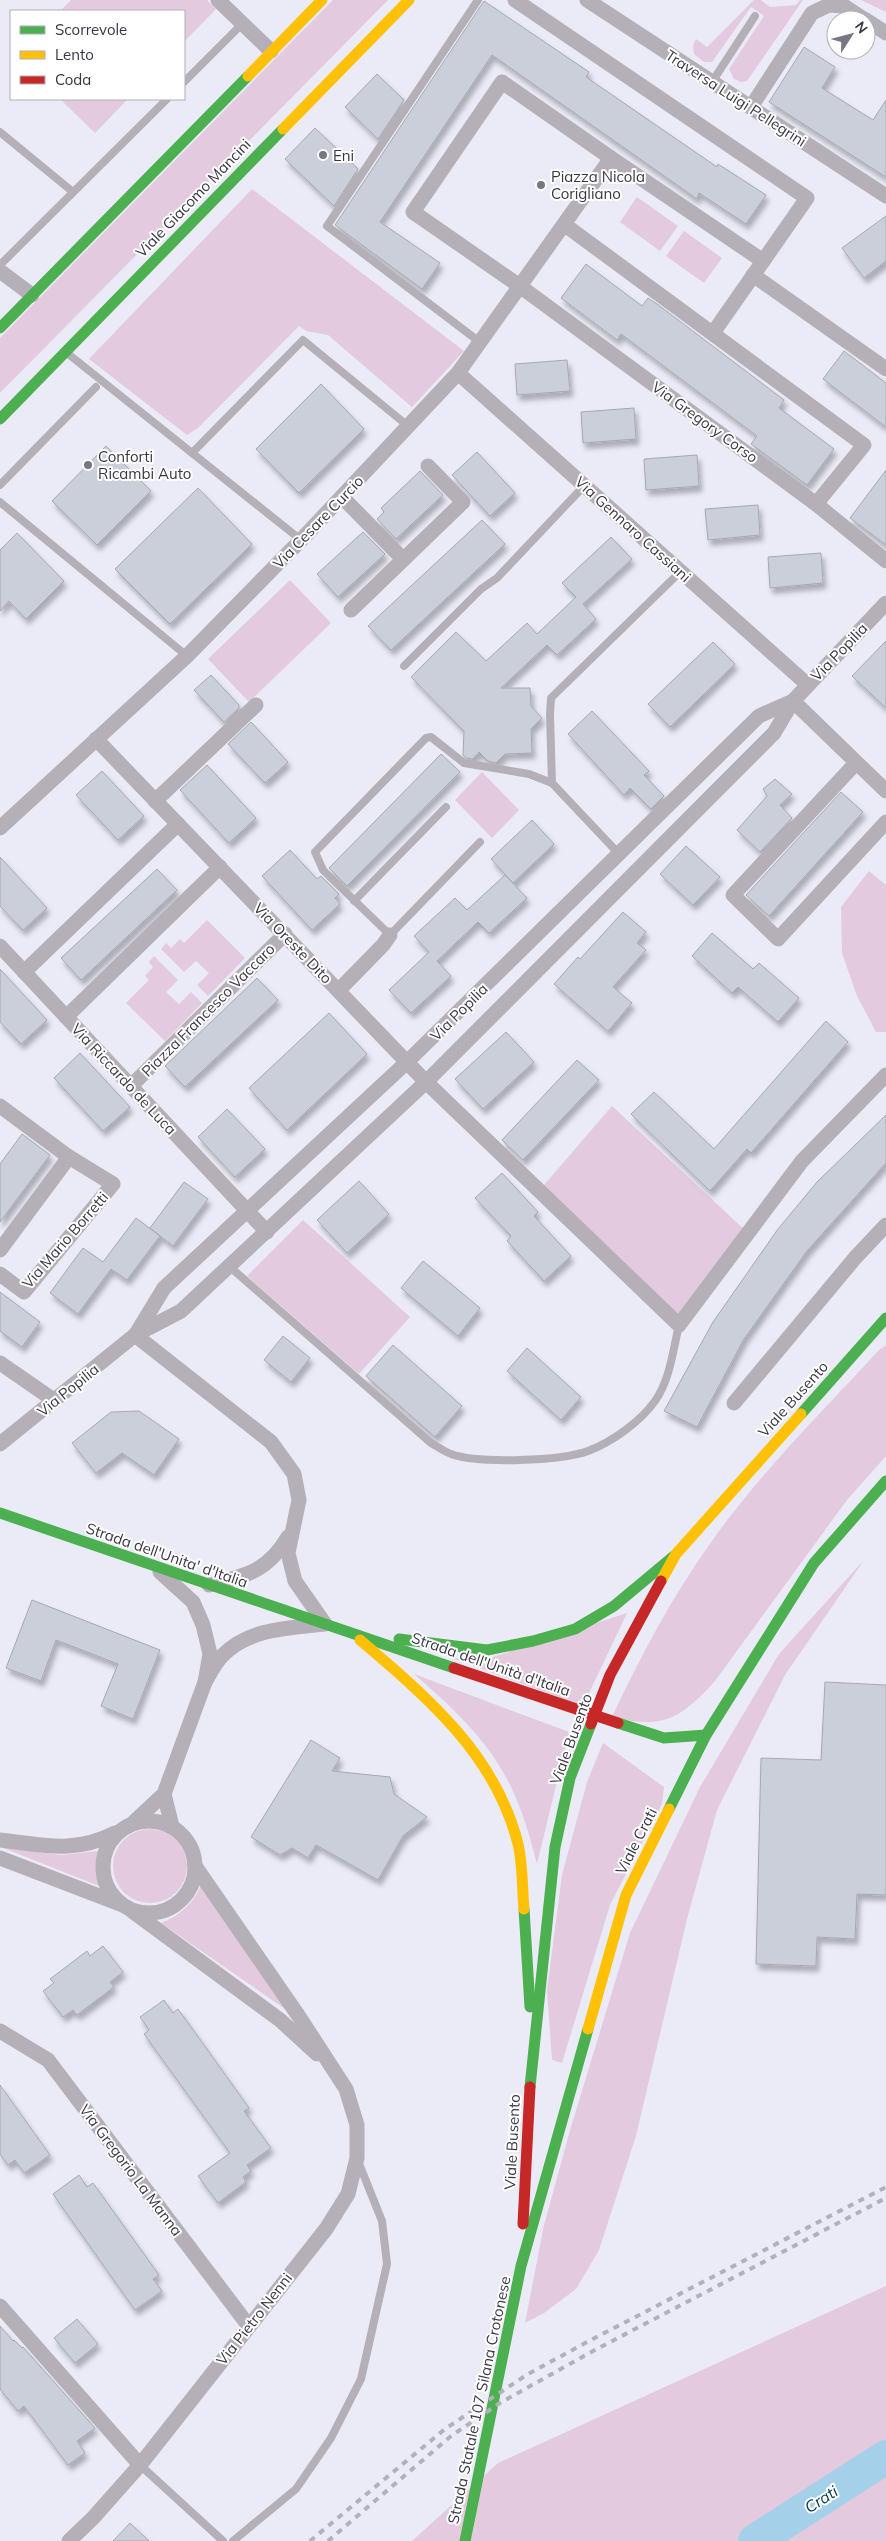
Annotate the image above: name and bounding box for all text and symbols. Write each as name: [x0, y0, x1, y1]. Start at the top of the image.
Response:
legend: [10, 10, 185, 100]
north arrow: [826, 10, 876, 60]
text: N: [851, 18, 872, 37]
text: Scorrevole: [55, 20, 127, 39]
text: Lento: [55, 45, 94, 64]
street label: Traversa Luigi Pellegrini: [662, 45, 810, 151]
text: Coda: [55, 70, 91, 89]
street label: Viale Giacomo Mancini: [131, 135, 255, 261]
place label: Eni: [333, 146, 354, 165]
marker: Eni: [317, 149, 329, 161]
place label: Piazza Nicola Corigliano: [551, 167, 645, 203]
marker: Piazza Nicola Corigliano: [535, 179, 547, 191]
street label: Via Gregory Corso: [648, 377, 762, 467]
place label: Conforti Ricambi Auto: [98, 447, 191, 483]
marker: Conforti Ricambi Auto: [82, 459, 94, 471]
street label: Via Cesare Curcio: [269, 471, 367, 573]
street label: Via Gennaro Cassiani: [571, 472, 695, 586]
street label: Via Popilia: [807, 619, 871, 685]
street label: Via Oreste Dito: [250, 899, 336, 987]
street label: Piazza Francesco Vaccaro: [137, 939, 279, 1081]
street label: Via Popilia: [426, 979, 492, 1045]
street label: Via Riccardo de Luca: [67, 1019, 181, 1139]
street label: Via Mario Borretti: [18, 1188, 112, 1292]
street label: Viale Busento: [754, 1357, 832, 1441]
street label: Via Popilia: [33, 1359, 103, 1421]
street label: Strada dell'Unita' d'Italia: [84, 1518, 250, 1592]
street label: Strada dell'Unità d'Italia: [409, 1628, 573, 1700]
street label: Viale Busento: [546, 1691, 596, 1787]
street label: Viale Crati: [611, 1805, 661, 1877]
street label: Viale Busento: [500, 2094, 524, 2190]
street label: Via Gregorio La Manna: [75, 2100, 187, 2240]
street label: Via Pietro Nenni: [212, 2269, 296, 2369]
street label: Strada Statale 107 Silana Crotonese: [443, 2274, 515, 2526]
water label: Crati: [801, 2481, 842, 2517]

